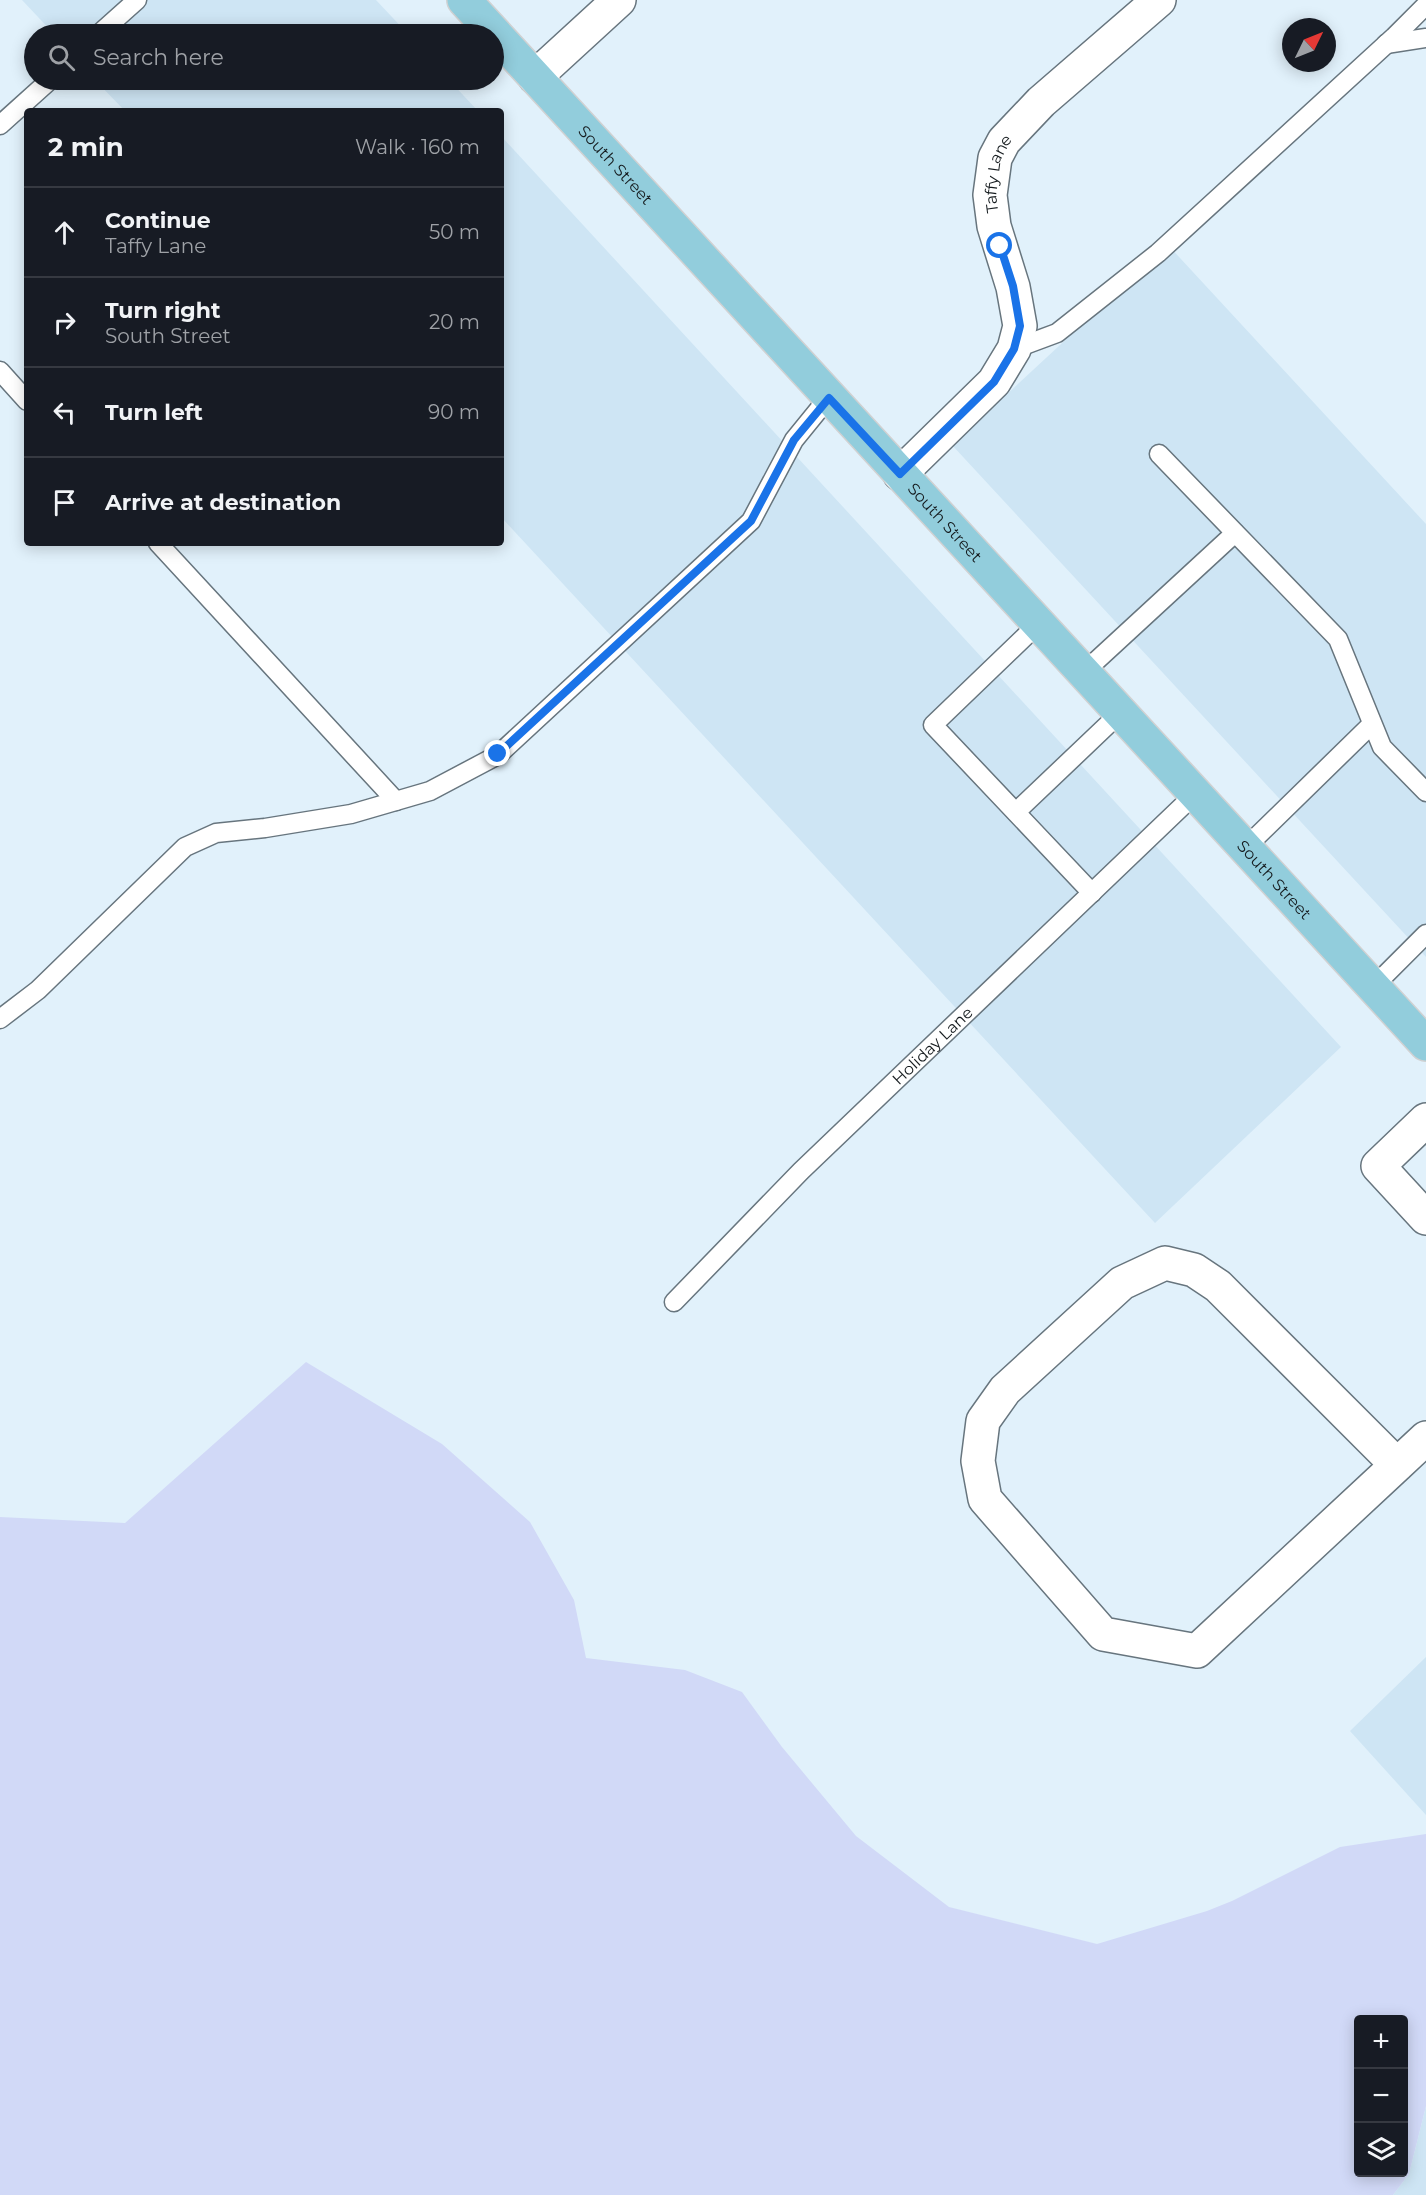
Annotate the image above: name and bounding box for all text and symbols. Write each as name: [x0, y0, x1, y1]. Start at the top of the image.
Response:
north arrow: [1282, 18, 1336, 72]
search box: [24, 24, 504, 90]
icon: search: [45, 41, 78, 74]
text: Search here: [93, 44, 224, 71]
street label: South Street: [574, 122, 657, 209]
street label: Taffy Lane: [981, 130, 1016, 214]
text: 2 min: [48, 131, 124, 163]
text: Walk · 160 m: [355, 135, 480, 159]
text: Continue: [105, 207, 211, 234]
icon: ahead: [48, 216, 81, 249]
text: 50 m: [429, 220, 480, 244]
route start: [986, 232, 1012, 258]
text: Taffy Lane: [105, 234, 206, 258]
text: Turn right: [105, 297, 220, 324]
icon: right: [48, 306, 81, 339]
text: 20 m: [429, 310, 480, 334]
text: South Street: [105, 324, 231, 348]
icon: left: [48, 396, 81, 429]
text: Turn left: [105, 399, 203, 426]
text: 90 m: [428, 400, 480, 424]
street label: South Street: [904, 479, 986, 566]
icon: arrive: [48, 486, 81, 519]
text: Arrive at destination: [105, 489, 341, 516]
route end: [484, 740, 510, 766]
street label: South Street: [1233, 836, 1315, 924]
street label: Holiday Lane: [888, 1003, 977, 1089]
map controls: [1354, 2015, 1408, 2177]
button: +: [1354, 2015, 1408, 2069]
button: −: [1354, 2069, 1408, 2123]
button: layers: [1354, 2123, 1408, 2177]

